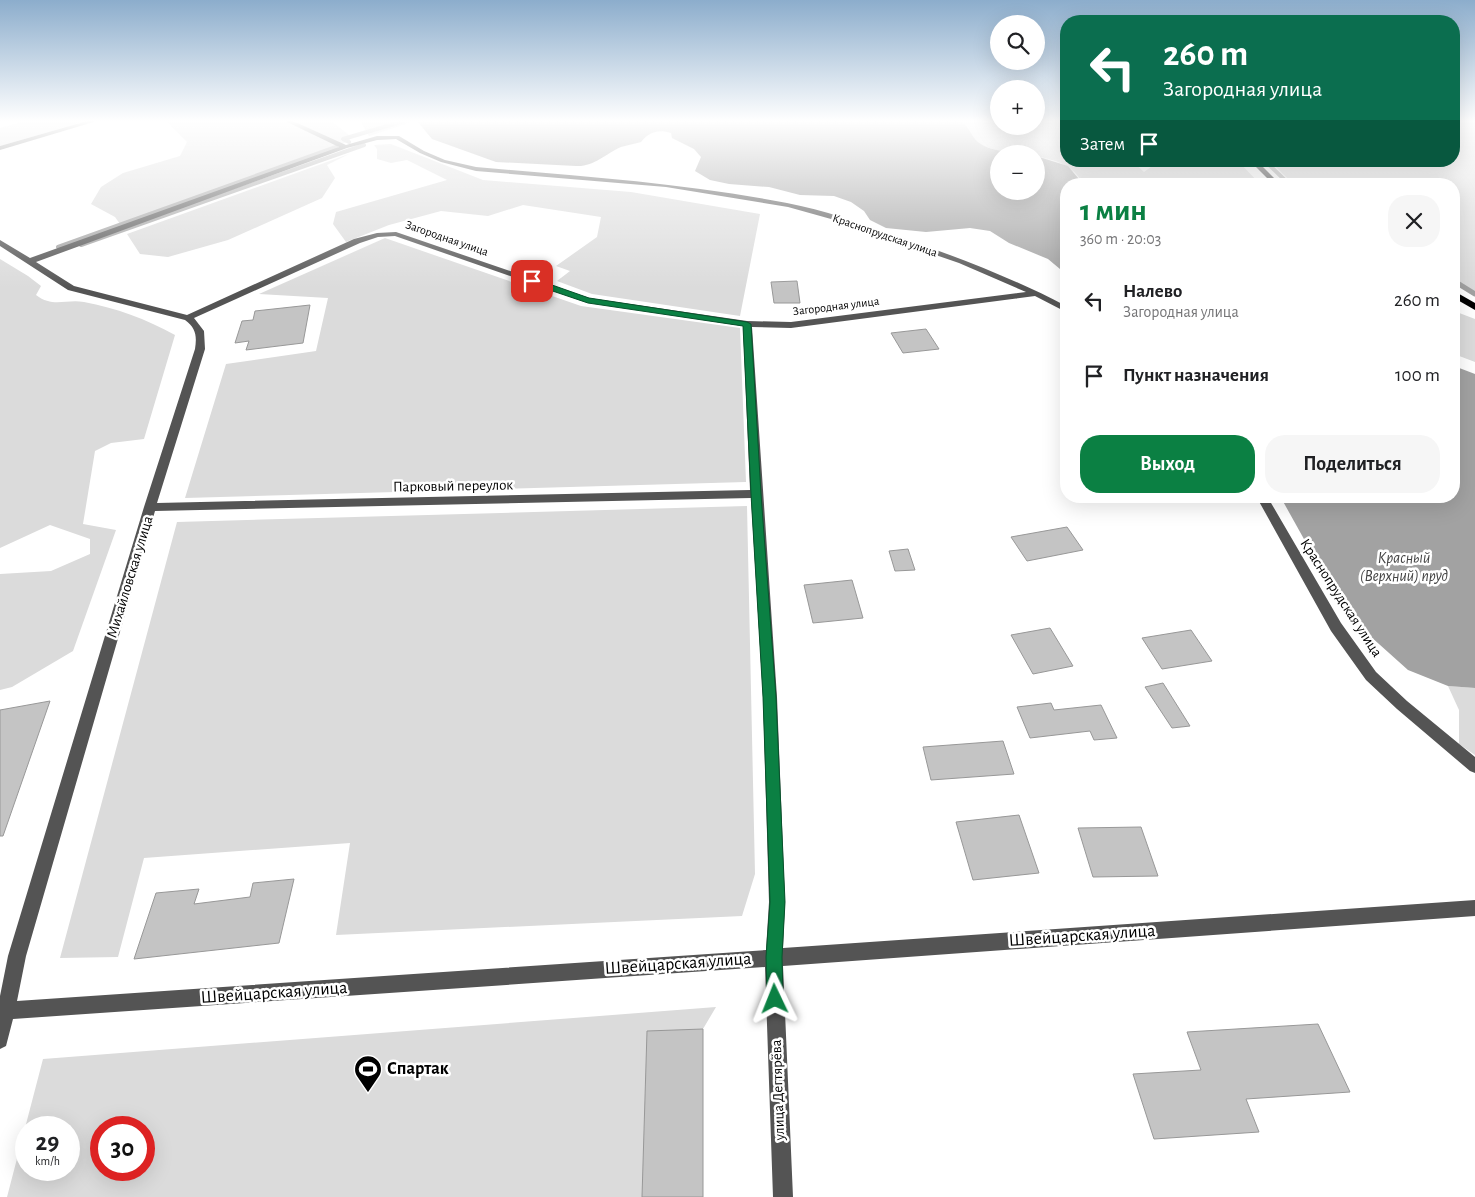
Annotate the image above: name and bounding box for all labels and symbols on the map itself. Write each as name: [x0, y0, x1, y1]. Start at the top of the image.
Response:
street label: Краснопрудская улица: [831, 211, 939, 260]
street label: Загородная улица: [404, 218, 491, 259]
pin: [511, 260, 553, 302]
street label: Загородная улица: [792, 295, 880, 318]
street label: Парковый переулок: [393, 477, 513, 495]
street label: Михайловская улица: [104, 514, 156, 640]
street label: Краснопрудская улица: [1297, 536, 1385, 660]
water label: Красный (Верхний) пруд: [1360, 550, 1448, 585]
street label: Швейцарская улица: [1008, 922, 1156, 950]
street label: Швейцарская улица: [604, 950, 752, 978]
position arrow: [748, 972, 800, 1024]
street label: Швейцарская улица: [200, 979, 348, 1007]
street label: улица Дегтярёва: [769, 1039, 787, 1142]
sports icon: Спартак: [353, 1054, 383, 1093]
place label: Спартак: [387, 1060, 449, 1078]
speed limit sign: 30: [90, 1116, 155, 1181]

